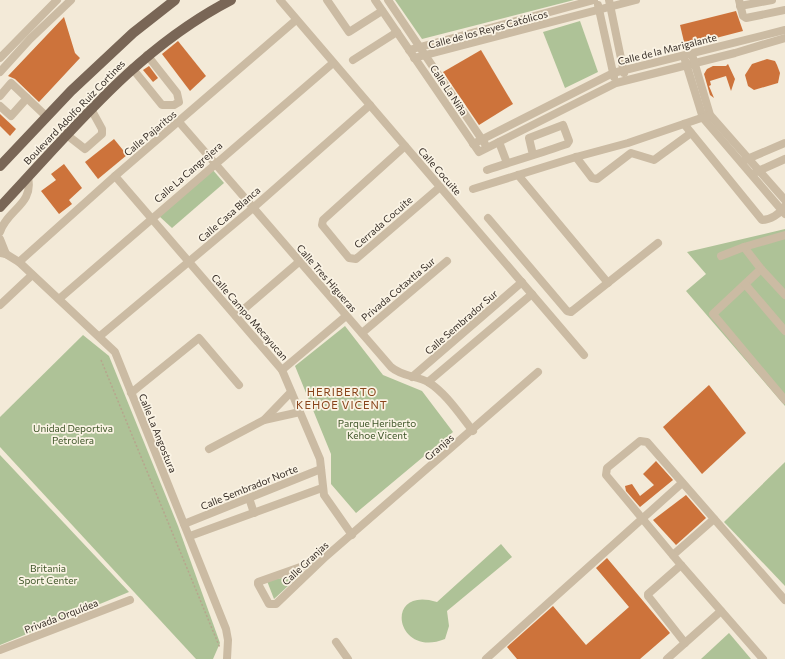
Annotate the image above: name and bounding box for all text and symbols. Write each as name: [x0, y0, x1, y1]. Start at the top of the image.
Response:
street label: Calle de los Reyes Católicos: [427, 7, 549, 51]
street label: Calle de la Marigalante: [616, 31, 718, 67]
street label: Boulevard Adolfo Ruiz Cortines: [21, 57, 128, 167]
street label: Calle La Niña: [428, 62, 470, 118]
street label: Calle Pajaritos: [121, 107, 179, 158]
street label: Calle La Cangrejera: [151, 139, 225, 205]
street label: Calle Cocuite: [416, 145, 464, 197]
street label: Calle Casa Blanca: [196, 184, 262, 244]
street label: Cerrada Cocuite: [351, 193, 415, 251]
street label: Calle Tres Higueras: [294, 242, 360, 315]
street label: Privada Cotaxtla Sur: [359, 255, 437, 323]
street label: Calle Campo Mecayucan: [209, 271, 291, 363]
street label: Calle Sembrador Sur: [422, 287, 500, 357]
district label: HERIBERTO KEHOE VICENT: [296, 385, 388, 411]
street label: Calle La Angostura: [137, 392, 179, 474]
park label: Parque Heriberto Kehoe Vicent: [338, 417, 416, 441]
park label: Unidad Deportiva Petrolera: [33, 422, 113, 446]
street label: Granjas: [422, 431, 456, 463]
street label: Calle Sembrador Norte: [199, 462, 299, 512]
street label: Calle Granjas: [279, 538, 331, 587]
park label: Britania Sport Center: [19, 562, 77, 586]
street label: Privada Orquídea: [22, 596, 100, 636]

